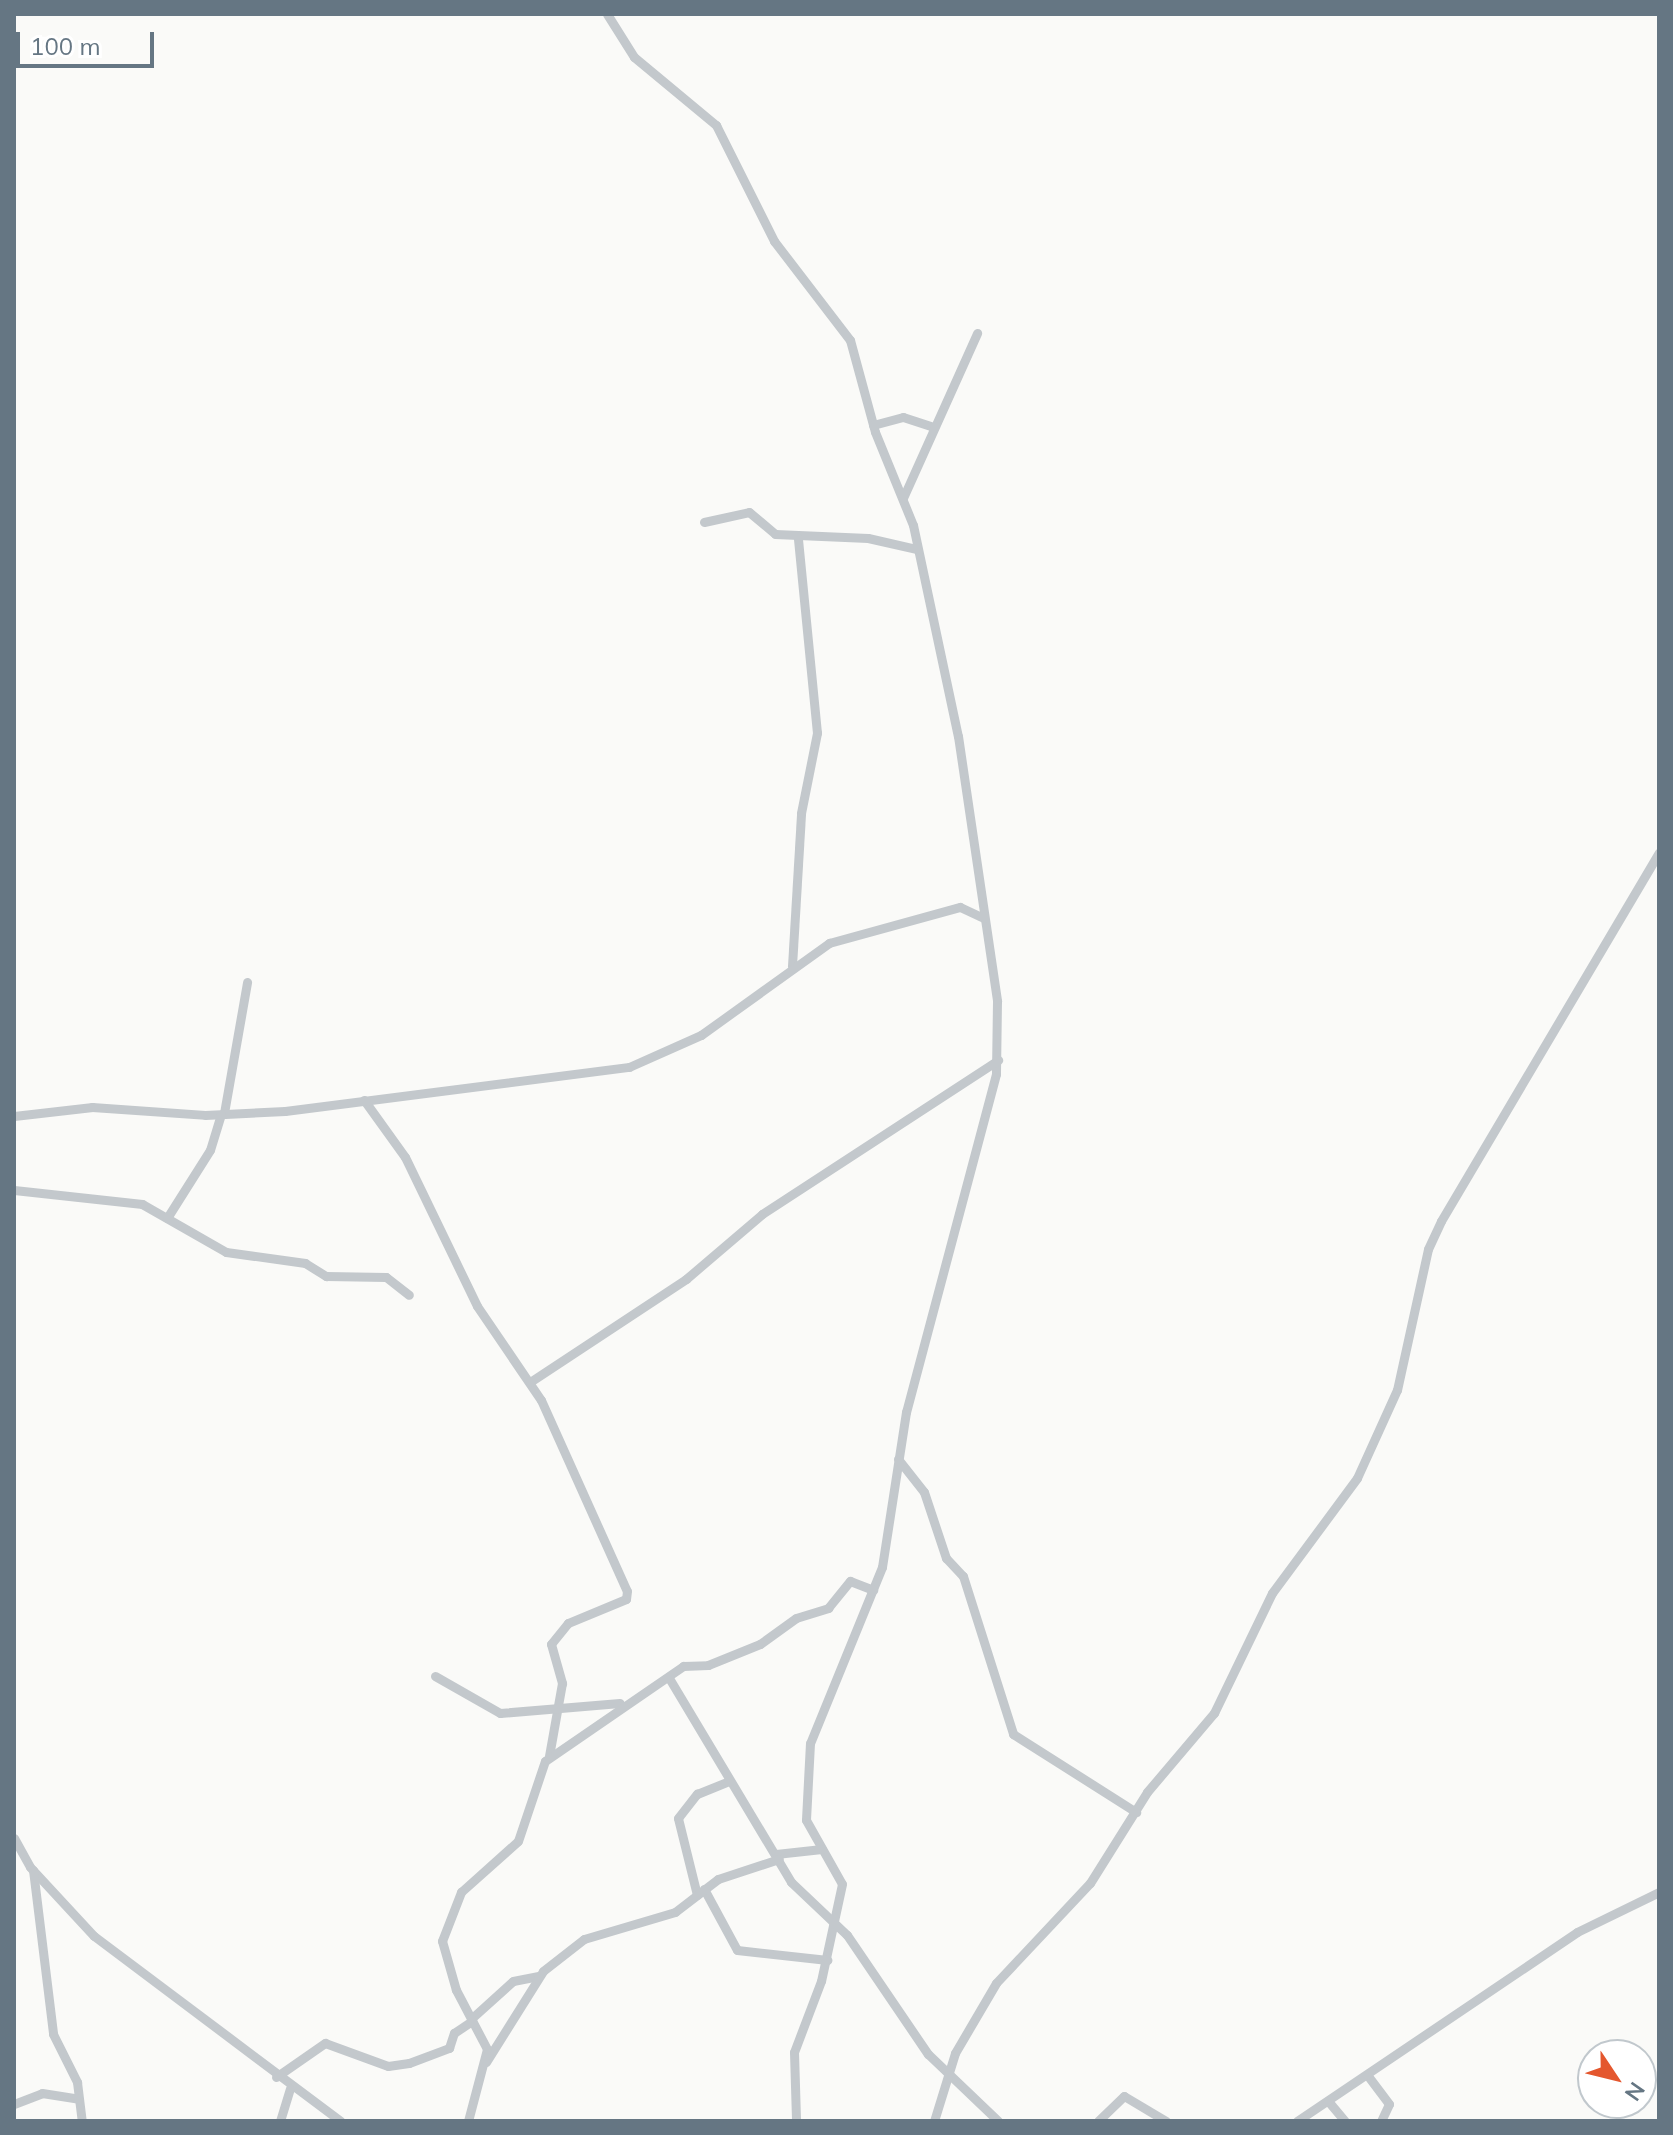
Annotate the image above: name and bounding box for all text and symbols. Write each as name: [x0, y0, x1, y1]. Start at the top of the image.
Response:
scale bar: [20, 16, 158, 66]
text: 100 m: [30, 31, 101, 61]
north arrow: [1577, 2039, 1657, 2119]
text: N: [1619, 2077, 1651, 2106]

